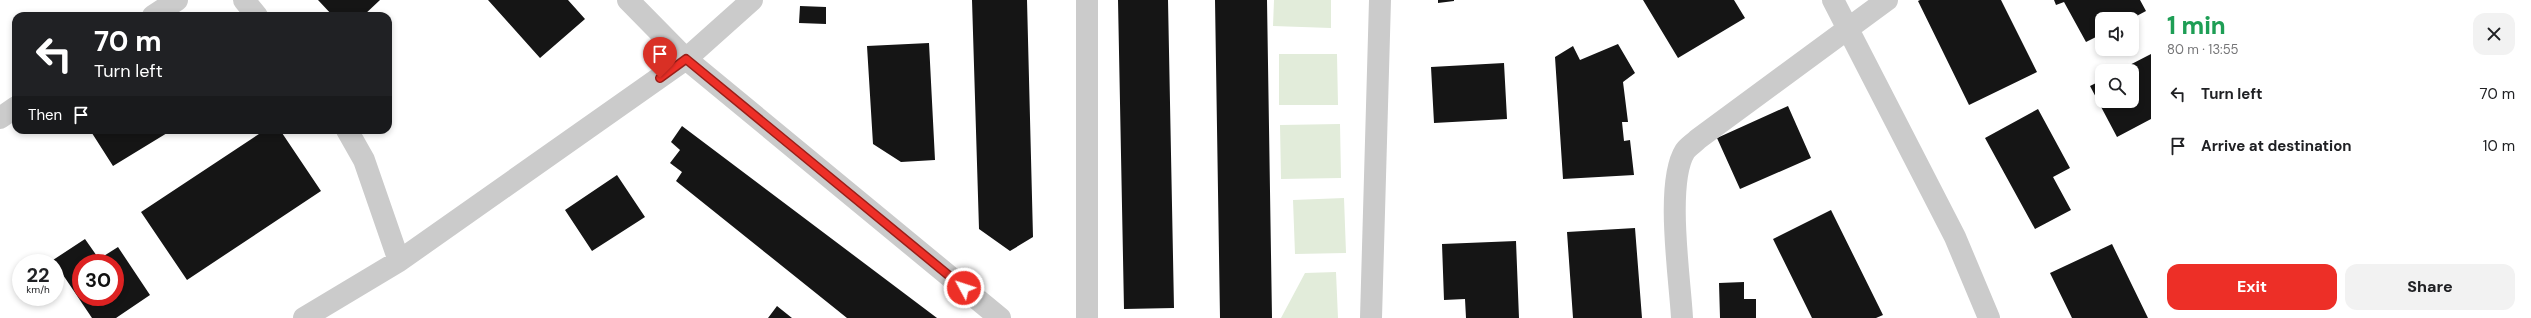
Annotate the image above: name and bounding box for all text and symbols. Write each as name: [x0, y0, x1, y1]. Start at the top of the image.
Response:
text: 1 min: [2167, 10, 2226, 41]
map controls: [2095, 12, 2139, 108]
button: sound: [2095, 12, 2139, 56]
button: close: [2473, 13, 2515, 55]
text: 70 m: [94, 23, 162, 60]
icon: left: [28, 28, 80, 80]
pin: [643, 37, 677, 78]
text: 80 m · 13:55: [2167, 41, 2239, 58]
icon: arrive: [649, 43, 671, 65]
text: Turn left: [94, 59, 163, 83]
button: search: [2095, 64, 2139, 108]
icon: left: [2167, 83, 2189, 105]
text: Turn left: [2201, 84, 2262, 104]
text: 70 m: [2480, 84, 2515, 104]
icon: arrive: [70, 104, 92, 126]
text: Then: [28, 105, 62, 125]
icon: arrive: [2167, 135, 2189, 157]
text: Arrive at destination: [2201, 136, 2352, 156]
text: 10 m: [2483, 136, 2515, 156]
speed limit sign: 30: [72, 254, 124, 306]
text: 22: [26, 262, 50, 288]
button: Exit: [2167, 264, 2337, 310]
button: Share: [2345, 264, 2515, 310]
position arrow: [943, 267, 985, 309]
text: km/h: [26, 283, 50, 296]

